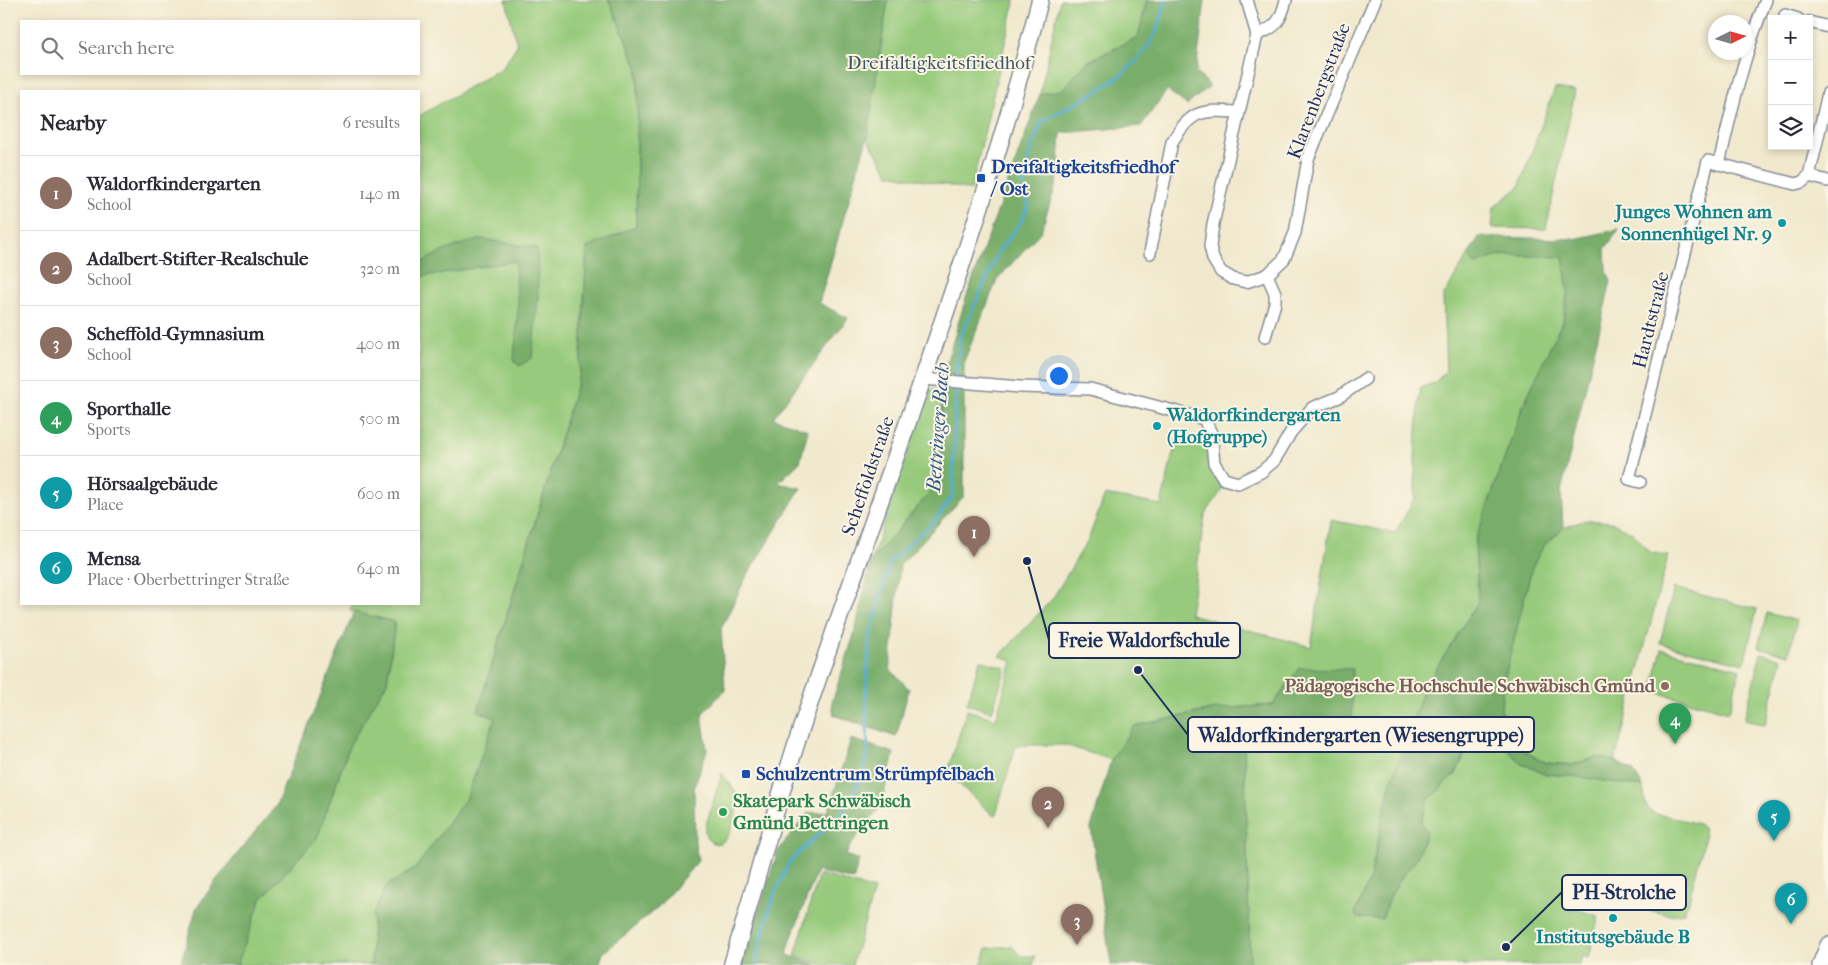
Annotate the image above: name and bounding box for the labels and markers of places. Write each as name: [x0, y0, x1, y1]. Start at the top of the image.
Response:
place label: Dreifaltigkeitsfriedhof / Ost: [990, 156, 1180, 200]
marker: Dreifaltigkeitsfriedhof / Ost: [975, 172, 987, 184]
place label: Junges Wohnen am Sonnenhügel Nr. 9: [1613, 201, 1772, 245]
marker: Junges Wohnen am Sonnenhügel Nr. 9: [1776, 217, 1788, 229]
place label: Waldorfkindergarten (Hofgruppe): [1166, 404, 1342, 448]
marker: Waldorfkindergarten (Hofgruppe): [1151, 420, 1163, 432]
pin: 1: [958, 516, 990, 557]
callout: Freie Waldorfschule: [1049, 623, 1240, 658]
place label: Pädagogische Hochschule Schwäbisch Gmünd: [1285, 675, 1656, 697]
marker: Pädagogische Hochschule Schwäbisch Gmünd: [1659, 680, 1671, 692]
pin: 4: [1659, 703, 1691, 744]
callout: Waldorfkindergarten (Wiesengruppe): [1188, 717, 1534, 752]
place label: Schulzentrum Strümpfelbach: [756, 763, 995, 785]
marker: Schulzentrum Strümpfelbach: [740, 768, 752, 780]
pin: 2: [1032, 787, 1064, 828]
place label: Skatepark Schwäbisch Gmünd Bettringen: [733, 790, 911, 834]
pin: 5: [1758, 800, 1790, 841]
marker: Skatepark Schwäbisch Gmünd Bettringen: [717, 806, 729, 818]
callout: PH-Strolche: [1562, 875, 1686, 910]
pin: 6: [1775, 883, 1807, 924]
pin: 3: [1061, 904, 1093, 945]
marker: Institutsgebäude B: [1607, 912, 1619, 924]
place label: Institutsgebäude B: [1536, 926, 1690, 948]

